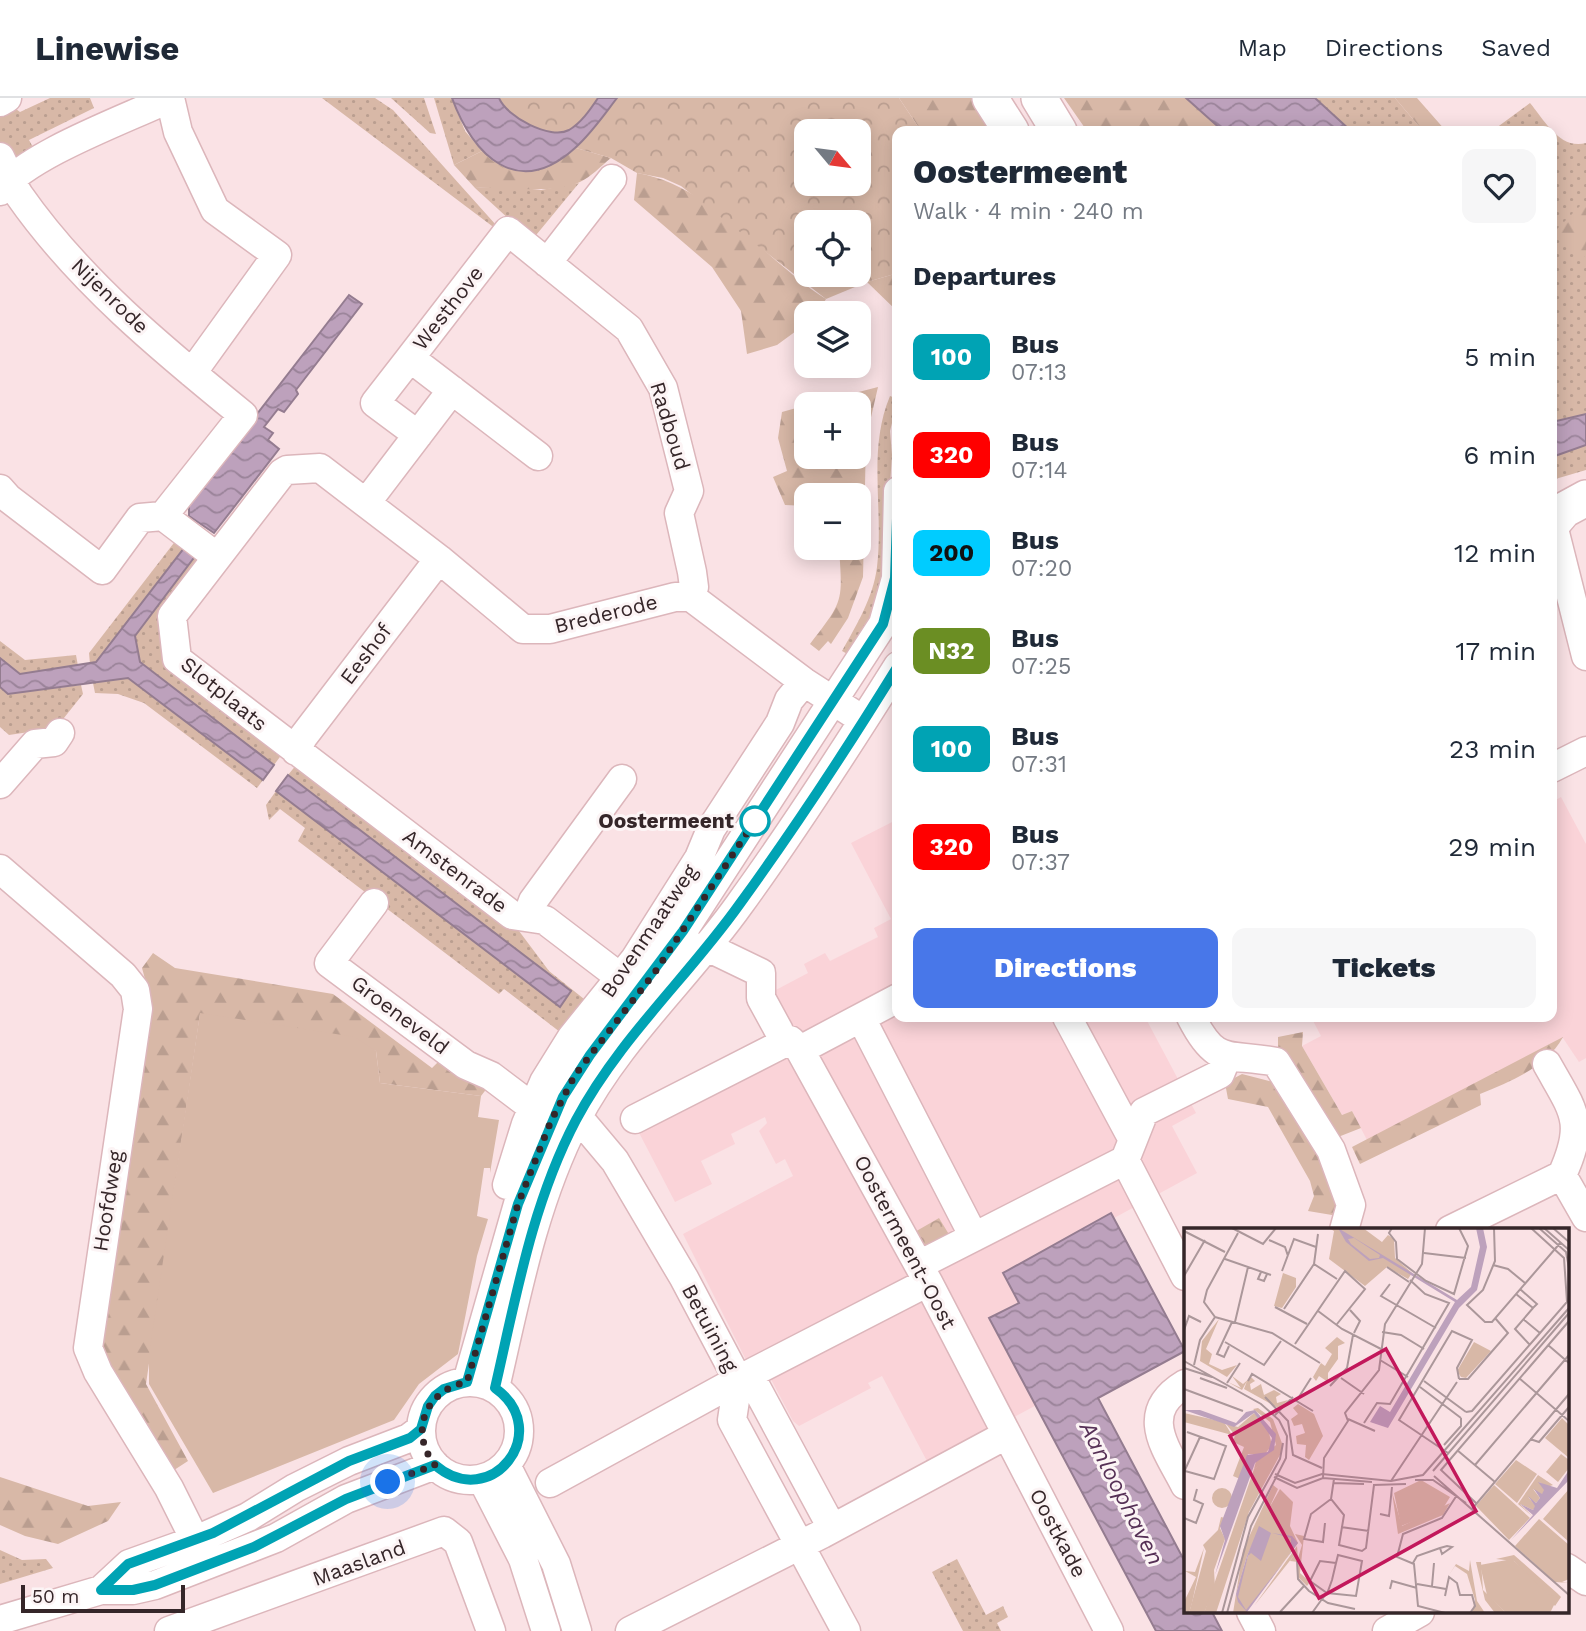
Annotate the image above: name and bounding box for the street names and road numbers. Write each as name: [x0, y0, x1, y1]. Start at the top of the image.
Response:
street label: Nijenrode: [66, 253, 154, 339]
street label: Westhove: [407, 261, 488, 355]
street label: Radboud: [645, 379, 696, 473]
street label: Brederode: [552, 589, 660, 638]
street label: Eeshof: [335, 618, 397, 689]
street label: Slotplaats: [176, 651, 273, 736]
street label: Amstenrade: [398, 823, 512, 918]
street label: Bovenmaatweg: [595, 859, 703, 1002]
street label: Groeneveld: [347, 970, 454, 1059]
street label: Hoofdweg: [87, 1148, 128, 1253]
street label: Oostermeent-Oost: [849, 1151, 962, 1333]
street label: Betuining: [677, 1280, 744, 1377]
street label: Oostkade: [1025, 1484, 1092, 1581]
street label: Maasland: [309, 1534, 409, 1591]

